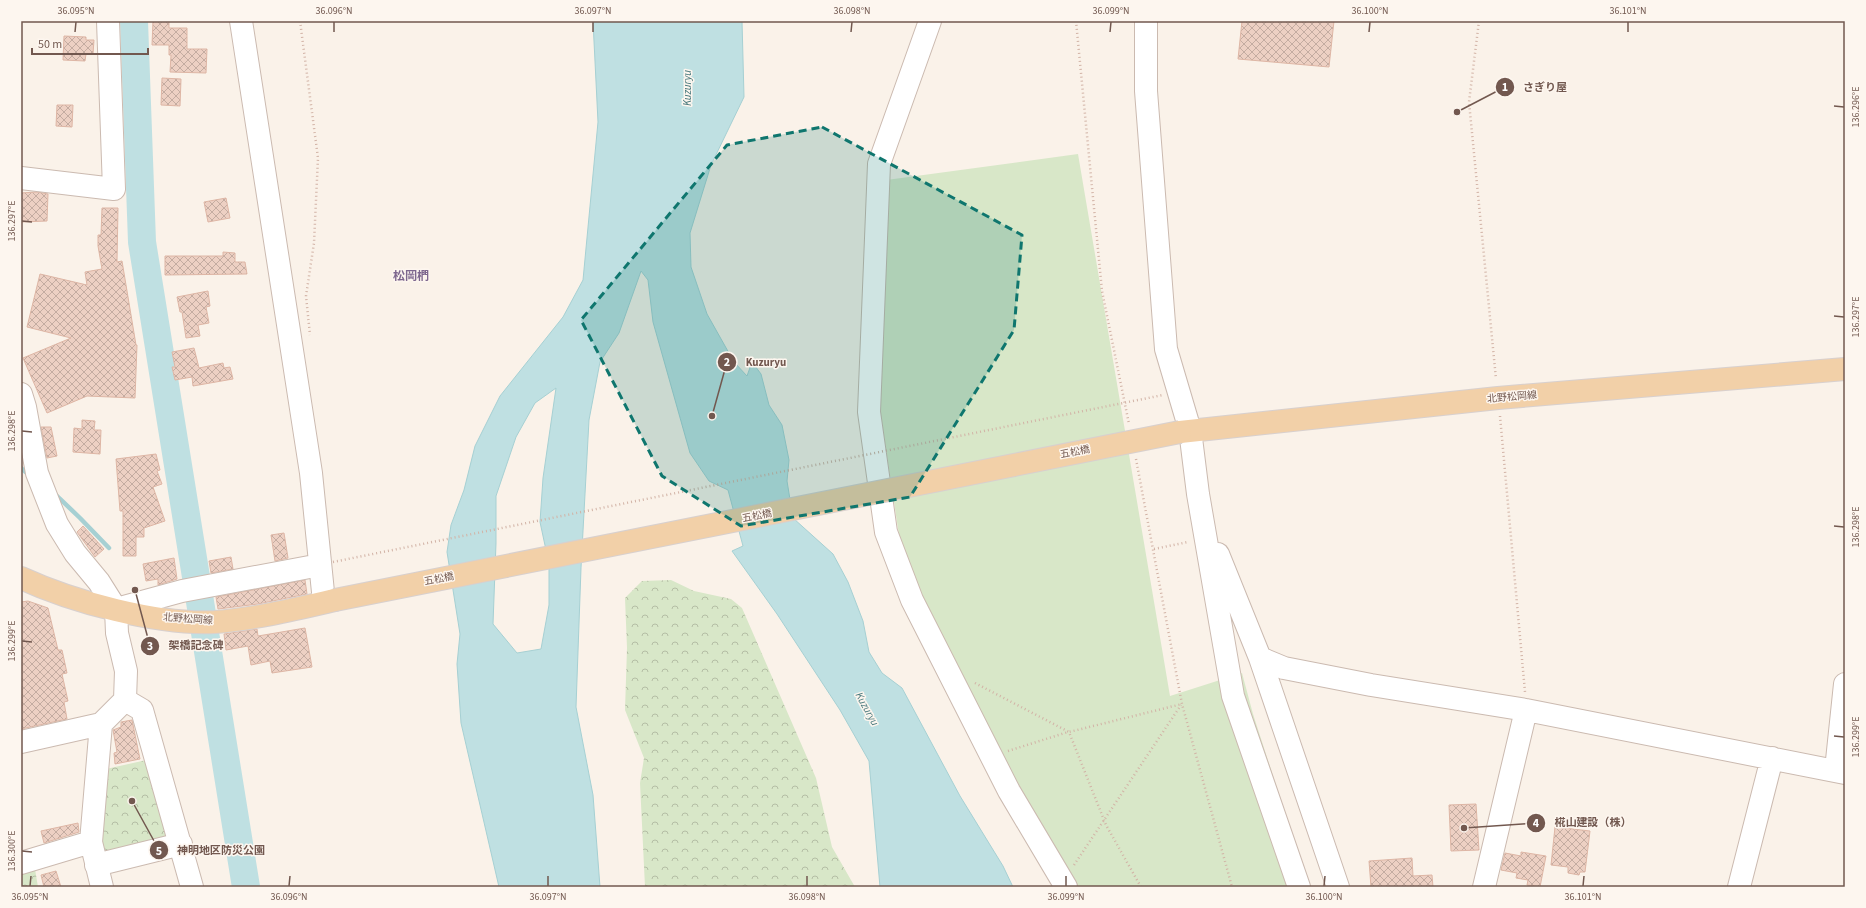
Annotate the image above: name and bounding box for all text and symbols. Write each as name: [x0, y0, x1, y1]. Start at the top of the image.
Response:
text: 36.095°N: [57, 4, 95, 18]
text: 36.096°N: [315, 4, 353, 18]
text: 36.097°N: [574, 4, 612, 18]
text: 36.098°N: [833, 4, 871, 18]
text: 36.099°N: [1092, 4, 1130, 18]
text: 36.100°N: [1351, 4, 1389, 18]
text: 36.101°N: [1609, 4, 1647, 18]
scale bar: [32, 30, 148, 56]
text: 50 m: [38, 36, 62, 53]
water label: Kuzuryu: [680, 70, 695, 106]
callout: さぎり屋: [1495, 76, 1575, 99]
text: 1: [1502, 79, 1508, 96]
text: さぎり屋: [1523, 80, 1567, 95]
text: 136.296°E: [1849, 87, 1863, 127]
text: 136.297°E: [5, 201, 19, 241]
district label: 松岡椚: [393, 268, 429, 285]
text: 136.297°E: [1849, 297, 1863, 337]
callout: Kuzuryu: [717, 350, 794, 373]
text: 2: [724, 354, 730, 371]
text: Kuzuryu: [746, 355, 786, 370]
street label: 北野松岡線: [1486, 388, 1538, 406]
text: 136.298°E: [5, 411, 19, 451]
street label: 五松橋: [1059, 442, 1091, 462]
street label: 五松橋: [741, 506, 773, 526]
text: 136.298°E: [1849, 507, 1863, 547]
street label: 五松橋: [423, 569, 455, 589]
street label: 北野松岡線: [163, 610, 213, 628]
text: 136.299°E: [5, 621, 19, 661]
callout: 架橋記念碑: [140, 634, 231, 657]
text: 3: [147, 638, 153, 655]
text: 架橋記念碑: [169, 638, 224, 653]
water label: Kuzuryu: [852, 690, 882, 729]
text: 136.299°E: [1849, 717, 1863, 757]
callout: 椛山建設（株）: [1526, 811, 1639, 834]
text: 4: [1533, 815, 1540, 832]
text: 椛山建設（株）: [1555, 815, 1632, 830]
text: 136.300°E: [5, 831, 19, 871]
callout: 神明地区防災公園: [149, 839, 273, 862]
text: 5: [156, 843, 162, 860]
text: 神明地区防災公園: [177, 843, 265, 858]
text: 36.095°N: [11, 890, 49, 904]
text: 36.096°N: [270, 890, 308, 904]
text: 36.097°N: [529, 890, 567, 904]
text: 36.098°N: [788, 890, 826, 904]
text: 36.099°N: [1047, 890, 1085, 904]
text: 36.100°N: [1305, 890, 1343, 904]
text: 36.101°N: [1564, 890, 1602, 904]

